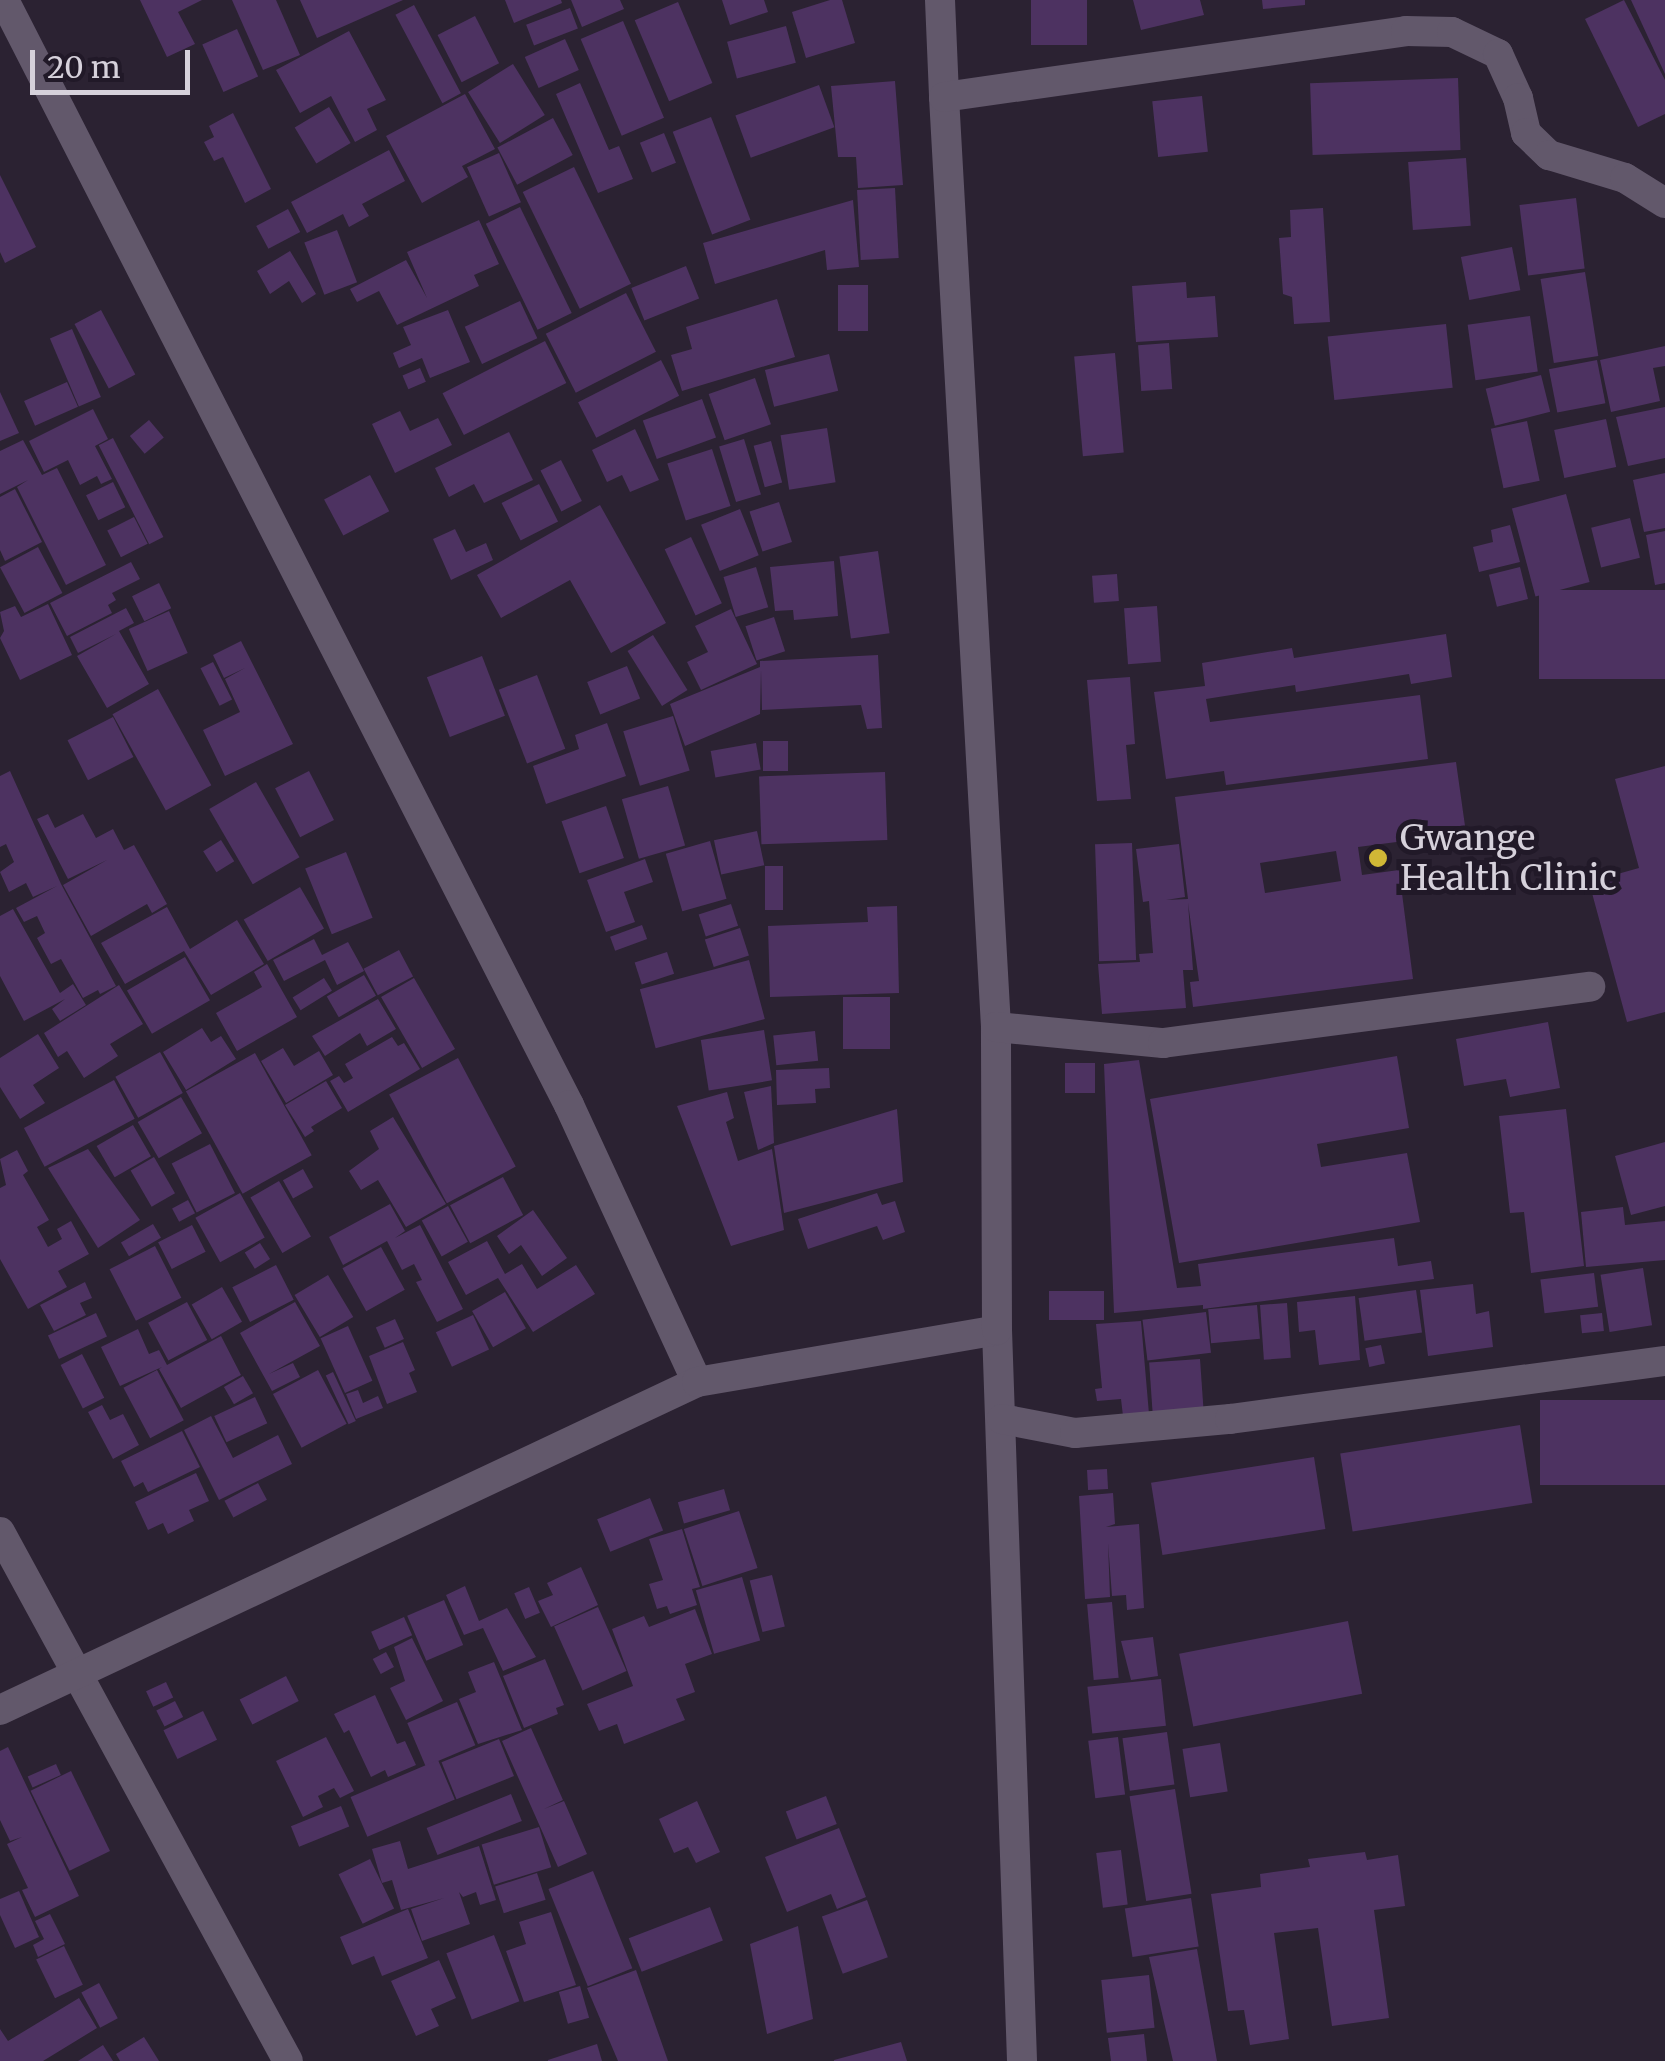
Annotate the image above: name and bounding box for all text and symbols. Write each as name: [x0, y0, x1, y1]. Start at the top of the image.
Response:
scale bar: [35, 30, 195, 92]
text: 20 m: [47, 48, 120, 86]
place label: Gwange Health Clinic: [1400, 817, 1617, 899]
marker: Gwange Health Clinic: [1365, 845, 1391, 871]

